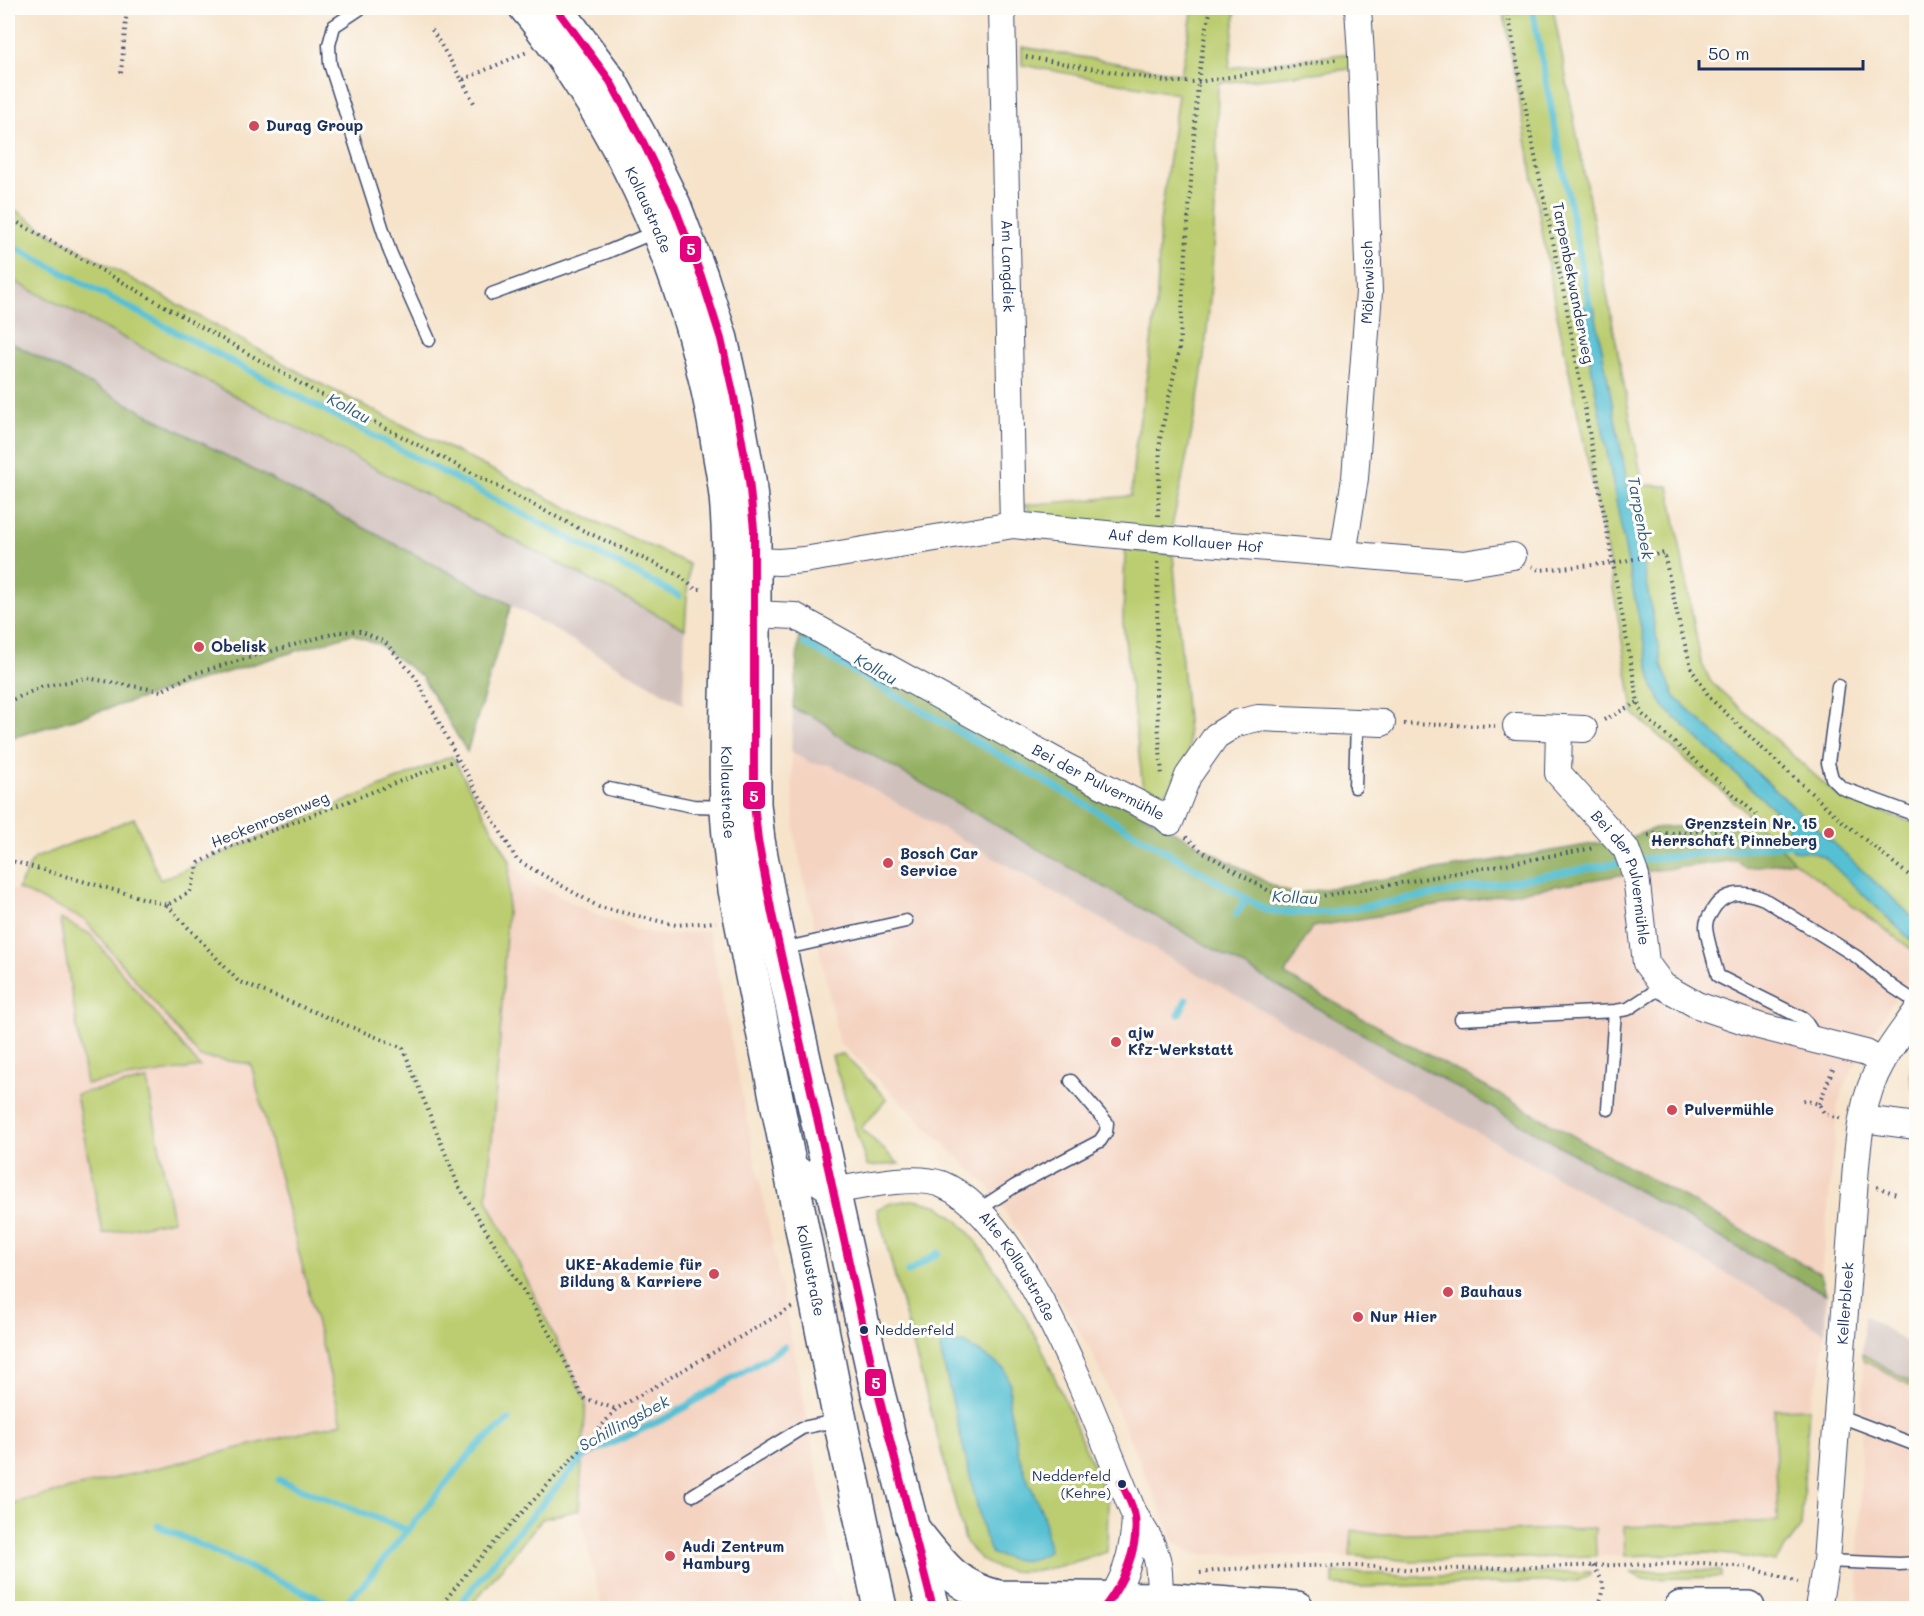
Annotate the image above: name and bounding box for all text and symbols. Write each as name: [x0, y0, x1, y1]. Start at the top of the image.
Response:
scale bar: [1699, 33, 1862, 71]
text: 50 m: [1708, 41, 1750, 65]
place label: Durag Group: [266, 115, 363, 135]
marker: Durag Group: [247, 119, 261, 133]
street label: Kollaustraße: [621, 163, 677, 256]
street label: Tarpenbekwanderweg: [1549, 200, 1600, 366]
street label: Am Langdiek: [998, 219, 1019, 313]
line badge: 5: [679, 235, 702, 263]
text: 5: [686, 238, 696, 259]
street label: Mölenwisch: [1356, 241, 1378, 325]
water label: Kollau: [324, 388, 374, 428]
water label: Tarpenbek: [1624, 475, 1659, 562]
street label: Auf dem Kollauer Hof: [1107, 523, 1265, 557]
place label: Obelisk: [211, 636, 266, 656]
marker: Obelisk: [192, 640, 206, 654]
water label: Kollau: [851, 648, 901, 689]
street label: Bei der Pulvermühle: [1029, 739, 1168, 824]
street label: Kollaustraße: [717, 746, 740, 840]
line badge: 5: [742, 781, 766, 810]
text: 5: [749, 785, 759, 806]
street label: Heckenrosenweg: [208, 786, 332, 852]
street label: Bei der Pulvermühle: [1587, 806, 1655, 946]
place label: Grenzstein Nr. 15 Herrschaft Pinneberg: [1651, 813, 1817, 850]
marker: Grenzstein Nr. 15 Herrschaft Pinneberg: [1822, 826, 1836, 840]
place label: Bosch Car Service: [900, 843, 978, 880]
marker: Bosch Car Service: [881, 856, 895, 870]
water label: Kollau: [1272, 885, 1319, 908]
place label: ajw Kfz-Werkstatt: [1128, 1022, 1234, 1059]
marker: ajw Kfz-Werkstatt: [1109, 1035, 1123, 1049]
place label: Pulvermühle: [1684, 1099, 1774, 1119]
marker: Pulvermühle: [1665, 1103, 1679, 1117]
street label: Alte Kollaustraße: [975, 1206, 1061, 1324]
street label: Kollaustraße: [793, 1223, 830, 1318]
place label: UKE-Akademie für Bildung & Karriere: [560, 1254, 702, 1291]
street label: Kellerbleek: [1831, 1261, 1858, 1345]
marker: UKE-Akademie für Bildung & Karriere: [707, 1267, 721, 1281]
place label: Bauhaus: [1460, 1281, 1522, 1301]
marker: Bauhaus: [1441, 1285, 1455, 1299]
place label: Nur Hier: [1370, 1306, 1437, 1326]
marker: Nur Hier: [1351, 1310, 1365, 1324]
place label: Nedderfeld: [875, 1320, 954, 1339]
marker: Nedderfeld: [858, 1324, 870, 1336]
line badge: 5: [864, 1368, 887, 1397]
text: 5: [871, 1372, 881, 1393]
water label: Schillingsbek: [575, 1390, 673, 1455]
place label: Nedderfeld (Kehre): [1032, 1466, 1111, 1502]
marker: Nedderfeld (Kehre): [1116, 1478, 1128, 1490]
place label: Audi Zentrum Hamburg: [682, 1536, 784, 1573]
marker: Audi Zentrum Hamburg: [663, 1549, 677, 1563]

